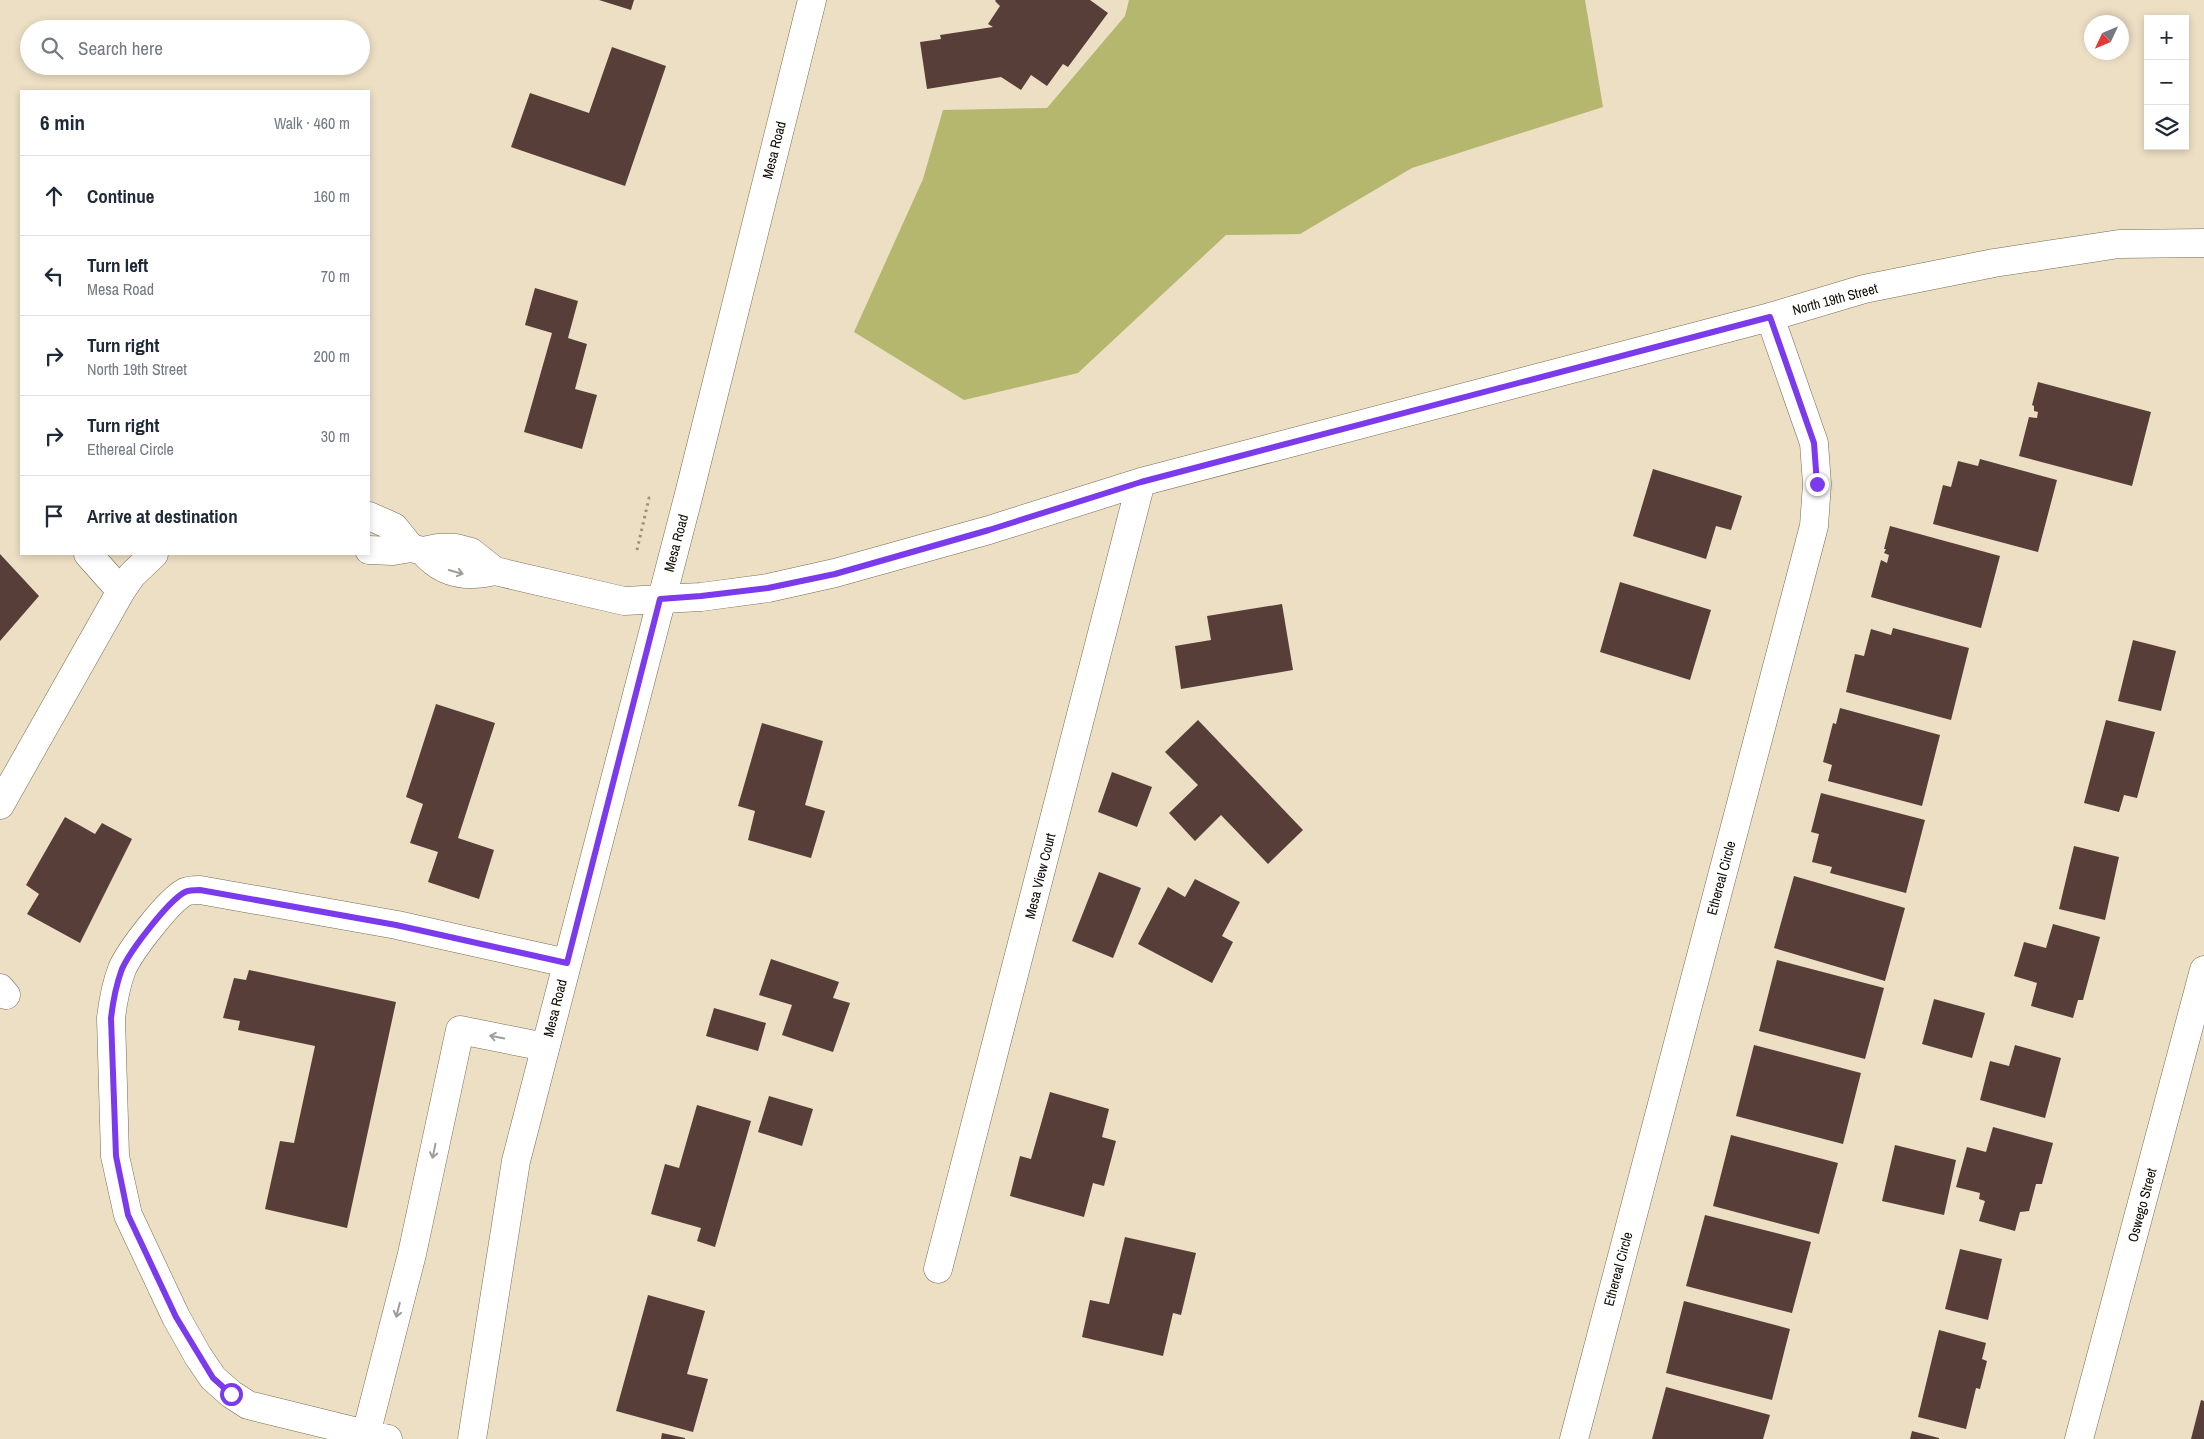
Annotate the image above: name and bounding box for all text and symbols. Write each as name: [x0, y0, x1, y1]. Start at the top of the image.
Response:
north arrow: [2084, 15, 2129, 60]
map controls: [2144, 15, 2189, 150]
button: +: [2144, 15, 2189, 60]
search box: [20, 20, 370, 75]
icon: search: [38, 34, 66, 62]
text: Search here: [78, 35, 163, 61]
button: −: [2144, 60, 2189, 105]
button: layers: [2144, 105, 2189, 150]
text: 6 min: [40, 108, 85, 137]
text: Walk · 460 m: [274, 112, 350, 134]
street label: Mesa Road: [758, 119, 790, 181]
icon: ahead: [40, 182, 68, 210]
text: Continue: [87, 183, 155, 209]
text: 160 m: [314, 185, 350, 207]
text: Turn left: [87, 252, 148, 278]
icon: left: [40, 262, 68, 290]
text: 70 m: [321, 265, 350, 287]
text: Mesa Road: [87, 278, 154, 300]
street label: North 19th Street: [1790, 279, 1880, 319]
text: Turn right: [87, 332, 159, 358]
icon: right: [40, 342, 68, 370]
text: 200 m: [314, 345, 350, 367]
text: North 19th Street: [87, 358, 187, 380]
text: Turn right: [87, 412, 159, 438]
icon: right: [40, 422, 68, 450]
text: 30 m: [321, 425, 350, 447]
text: Ethereal Circle: [87, 438, 174, 460]
route end: [1806, 473, 1829, 496]
icon: arrive: [40, 502, 68, 530]
text: Arrive at destination: [87, 503, 238, 529]
street label: Mesa Road: [660, 512, 692, 574]
one-way arrow: [447, 568, 463, 577]
street label: Mesa View Court: [1021, 831, 1059, 921]
street label: Ethereal Circle: [1702, 839, 1740, 917]
street label: Mesa Road: [539, 977, 571, 1039]
one-way arrow: [490, 1032, 506, 1041]
one-way arrow: [429, 1143, 438, 1159]
street label: Oswego Street: [2123, 1166, 2161, 1244]
street label: Ethereal Circle: [1599, 1230, 1637, 1308]
one-way arrow: [393, 1301, 402, 1317]
route start: [220, 1383, 243, 1406]

